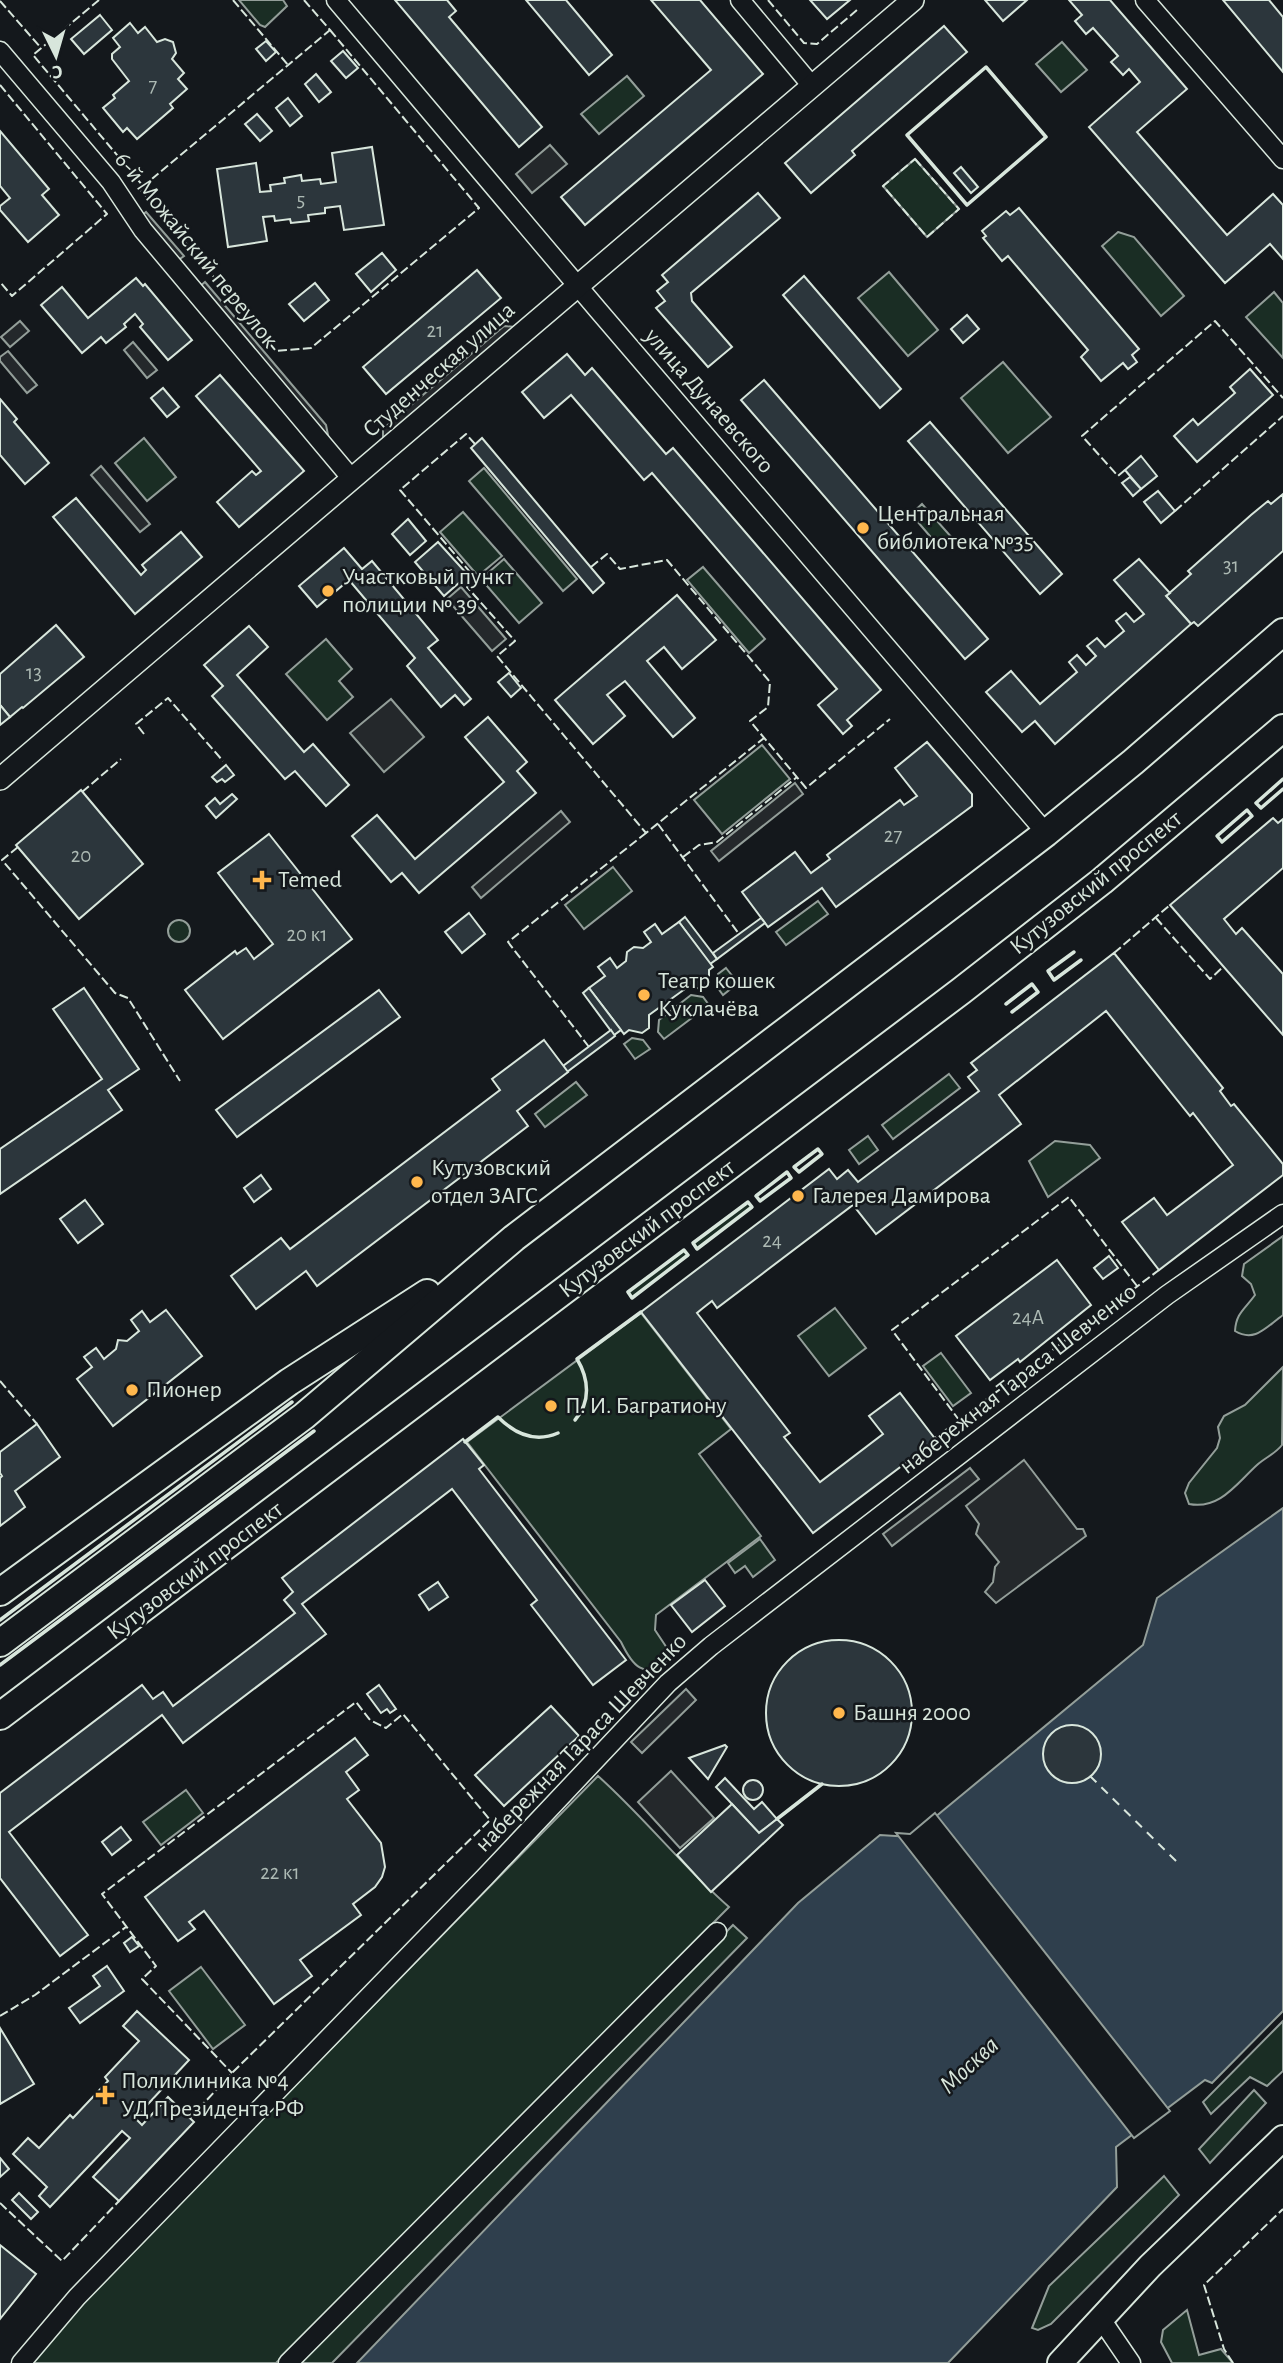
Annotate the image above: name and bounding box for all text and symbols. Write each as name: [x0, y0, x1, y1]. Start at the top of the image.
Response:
north arrow: [21, 21, 91, 91]
text: С: [51, 62, 63, 81]
house number: 7: [149, 75, 158, 96]
street label: 6-й Можайский переулок: [110, 148, 282, 352]
house number: 5: [297, 189, 305, 210]
street label: Студенческая улица: [358, 298, 520, 442]
house number: 21: [427, 320, 443, 341]
street label: улица Дунаевского: [639, 323, 778, 478]
place label: Центральная библиотека №35: [877, 502, 1034, 554]
marker: Центральная библиотека №35: [855, 520, 871, 536]
house number: 31: [1223, 555, 1239, 576]
place label: Участковый пункт полиции № 39: [342, 565, 514, 617]
marker: Участковый пункт полиции № 39: [320, 583, 336, 599]
house number: 13: [26, 662, 42, 683]
street label: Кутузовский проспект: [1006, 806, 1187, 959]
house number: 27: [884, 825, 902, 846]
house number: 20: [71, 845, 91, 866]
place label: Temed: [278, 868, 342, 892]
marker: Temed: [252, 870, 272, 890]
house number: 20 к1: [287, 924, 327, 945]
place label: Театр кошек Куклачёва: [658, 969, 775, 1021]
marker: Театр кошек Куклачёва: [636, 987, 652, 1003]
street label: Кутузовский проспект: [555, 1155, 740, 1303]
place label: Кутузовский отдел ЗАГС: [431, 1156, 551, 1208]
marker: Кутузовский отдел ЗАГС: [409, 1174, 425, 1190]
place label: Галерея Дамирова: [812, 1184, 991, 1208]
marker: Галерея Дамирова: [790, 1188, 806, 1204]
house number: 24: [762, 1230, 782, 1251]
street label: набережная Тараса Шевченко: [895, 1279, 1141, 1479]
house number: 24А: [1012, 1307, 1044, 1328]
place label: Пионер: [146, 1378, 222, 1402]
marker: Пионер: [124, 1382, 140, 1398]
place label: П. И. Багратиону: [565, 1394, 727, 1418]
marker: П. И. Багратиону: [543, 1398, 559, 1414]
street label: Кутузовский проспект: [103, 1497, 288, 1645]
street label: набережная Тараса Шевченко: [471, 1629, 691, 1857]
place label: Башня 2000: [853, 1701, 971, 1725]
marker: Башня 2000: [831, 1705, 847, 1721]
house number: 22 к1: [260, 1862, 300, 1883]
water label: Москва: [934, 2032, 1004, 2098]
place label: Поликлиника №4 УД Президента РФ: [121, 2069, 304, 2121]
marker: Поликлиника №4 УД Президента РФ: [95, 2085, 115, 2105]

